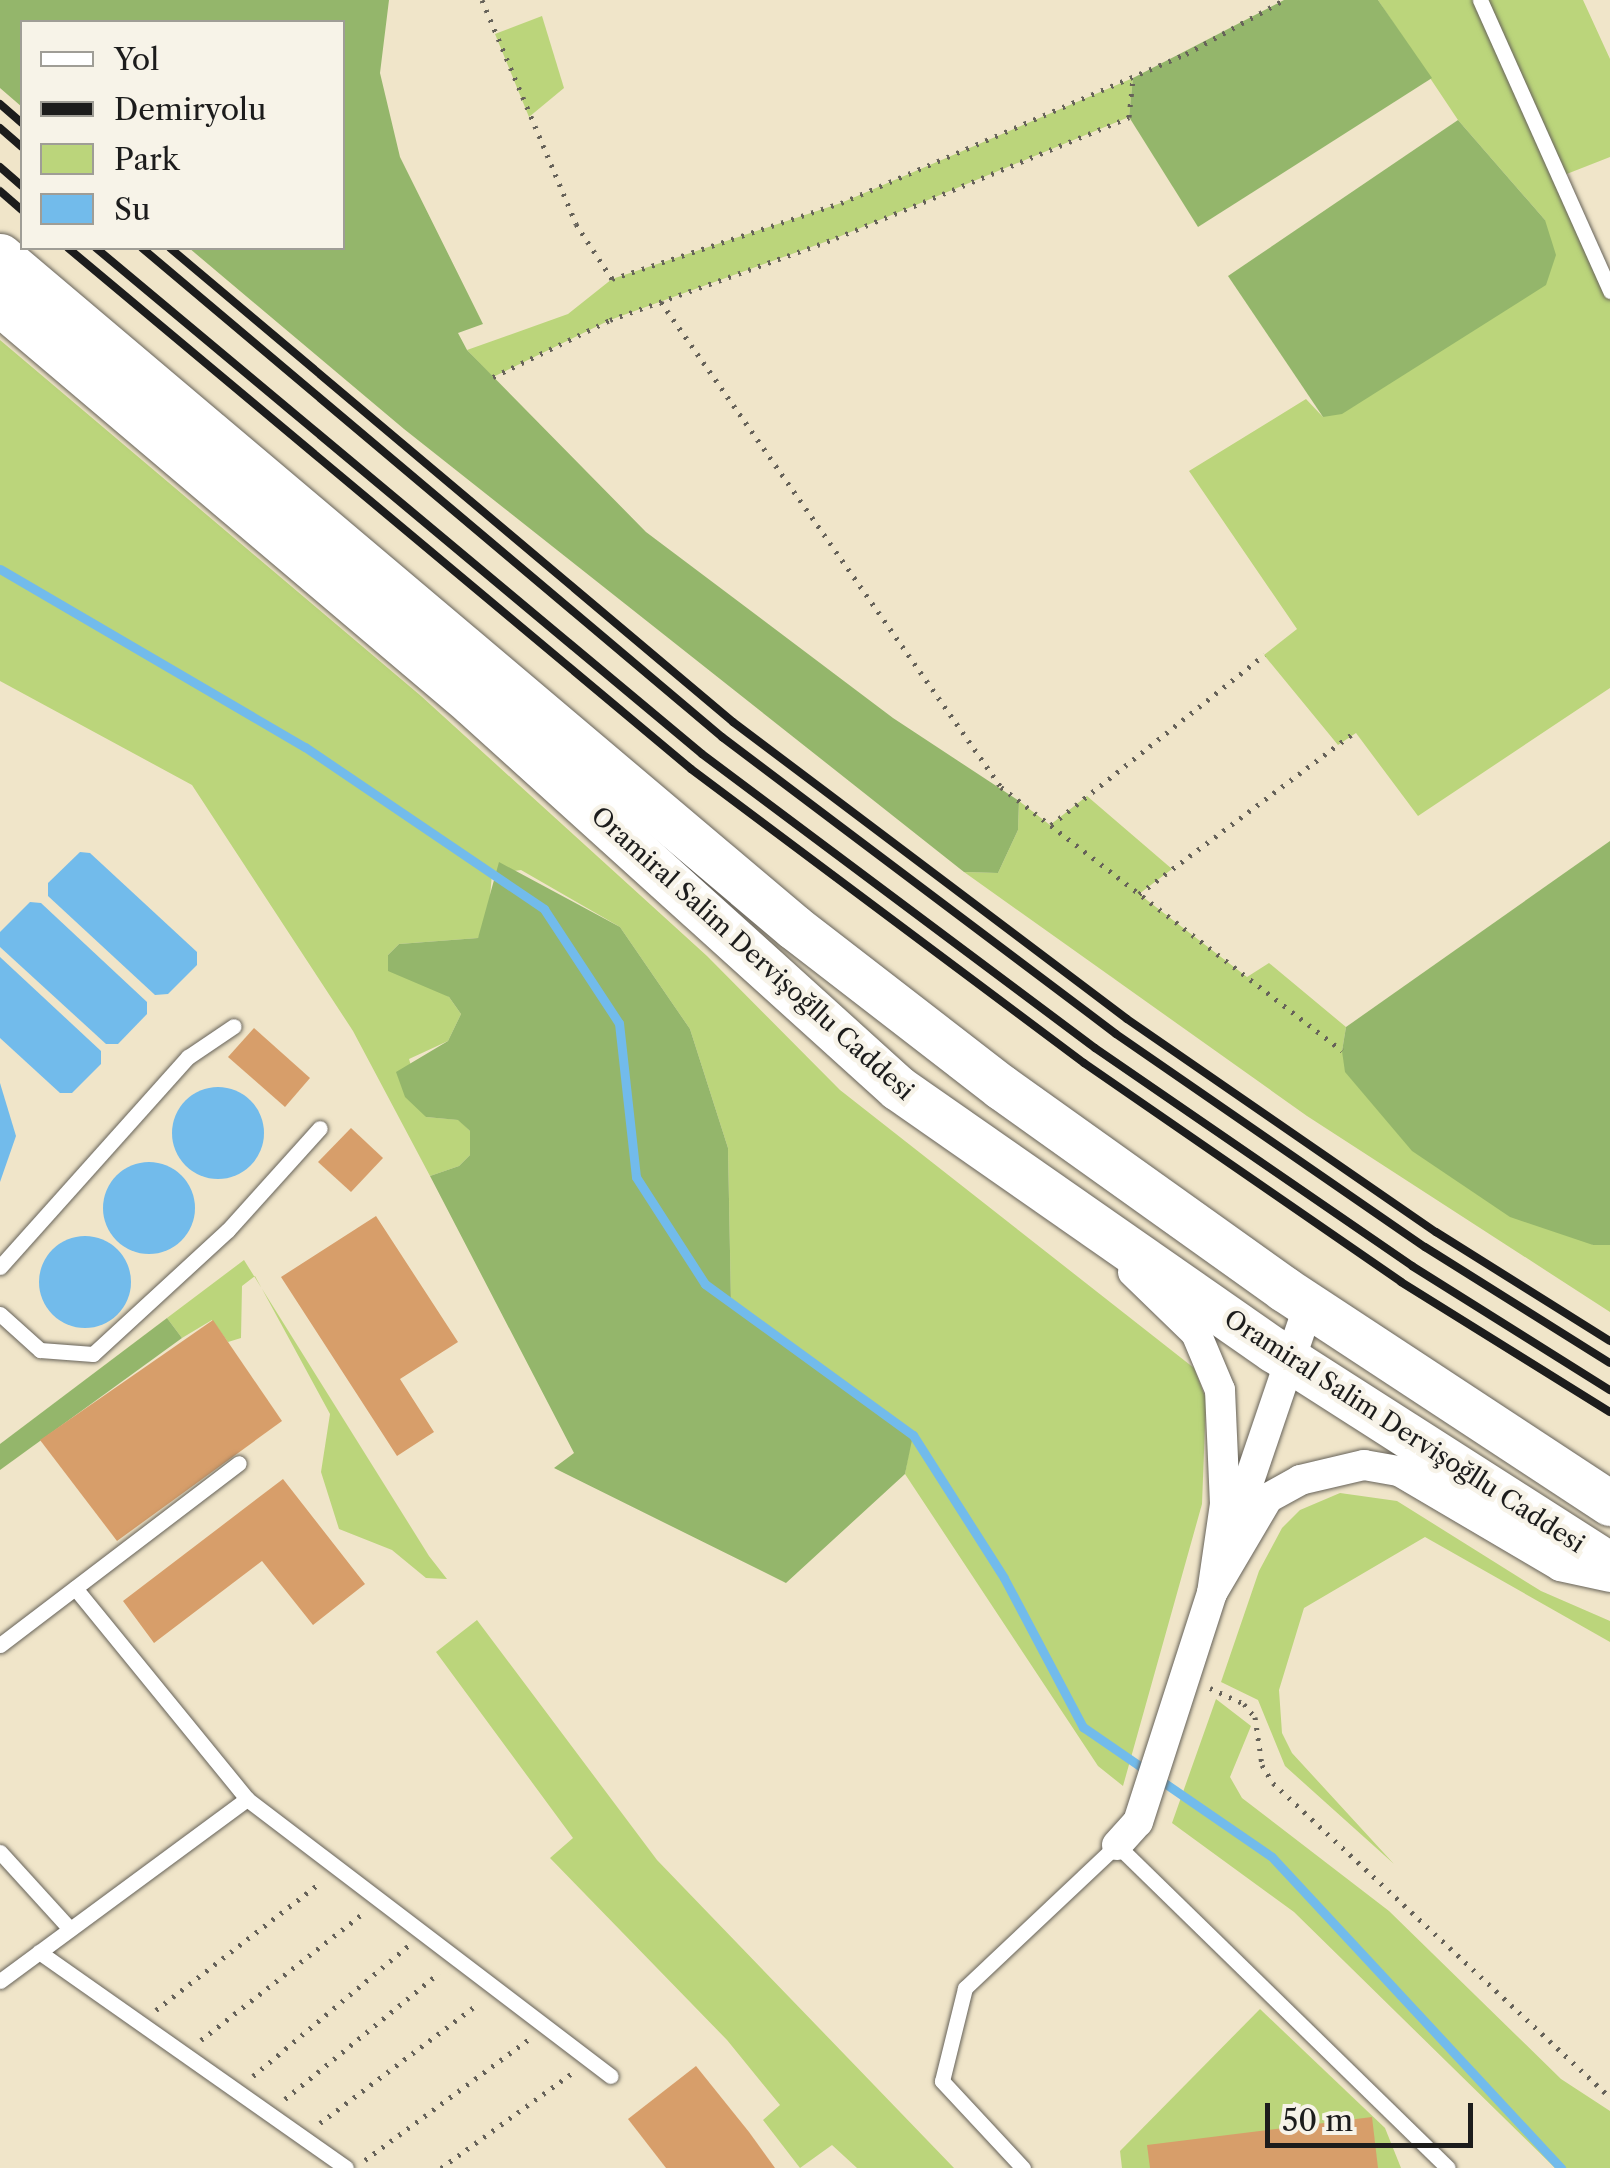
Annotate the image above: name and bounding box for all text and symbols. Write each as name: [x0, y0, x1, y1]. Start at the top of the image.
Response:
legend: [20, 20, 345, 250]
text: Yol: [114, 41, 159, 78]
text: Demiryolu: [114, 91, 267, 128]
text: Park: [114, 141, 179, 178]
text: Su: [114, 191, 150, 228]
street label: Oramiral Salim Dervişoğllu Caddesi: [585, 801, 919, 1107]
street label: Oramiral Salim Dervişoğllu Caddesi: [1218, 1304, 1590, 1560]
scale bar: [1270, 2083, 1478, 2145]
text: 50 m: [1282, 2102, 1353, 2139]

